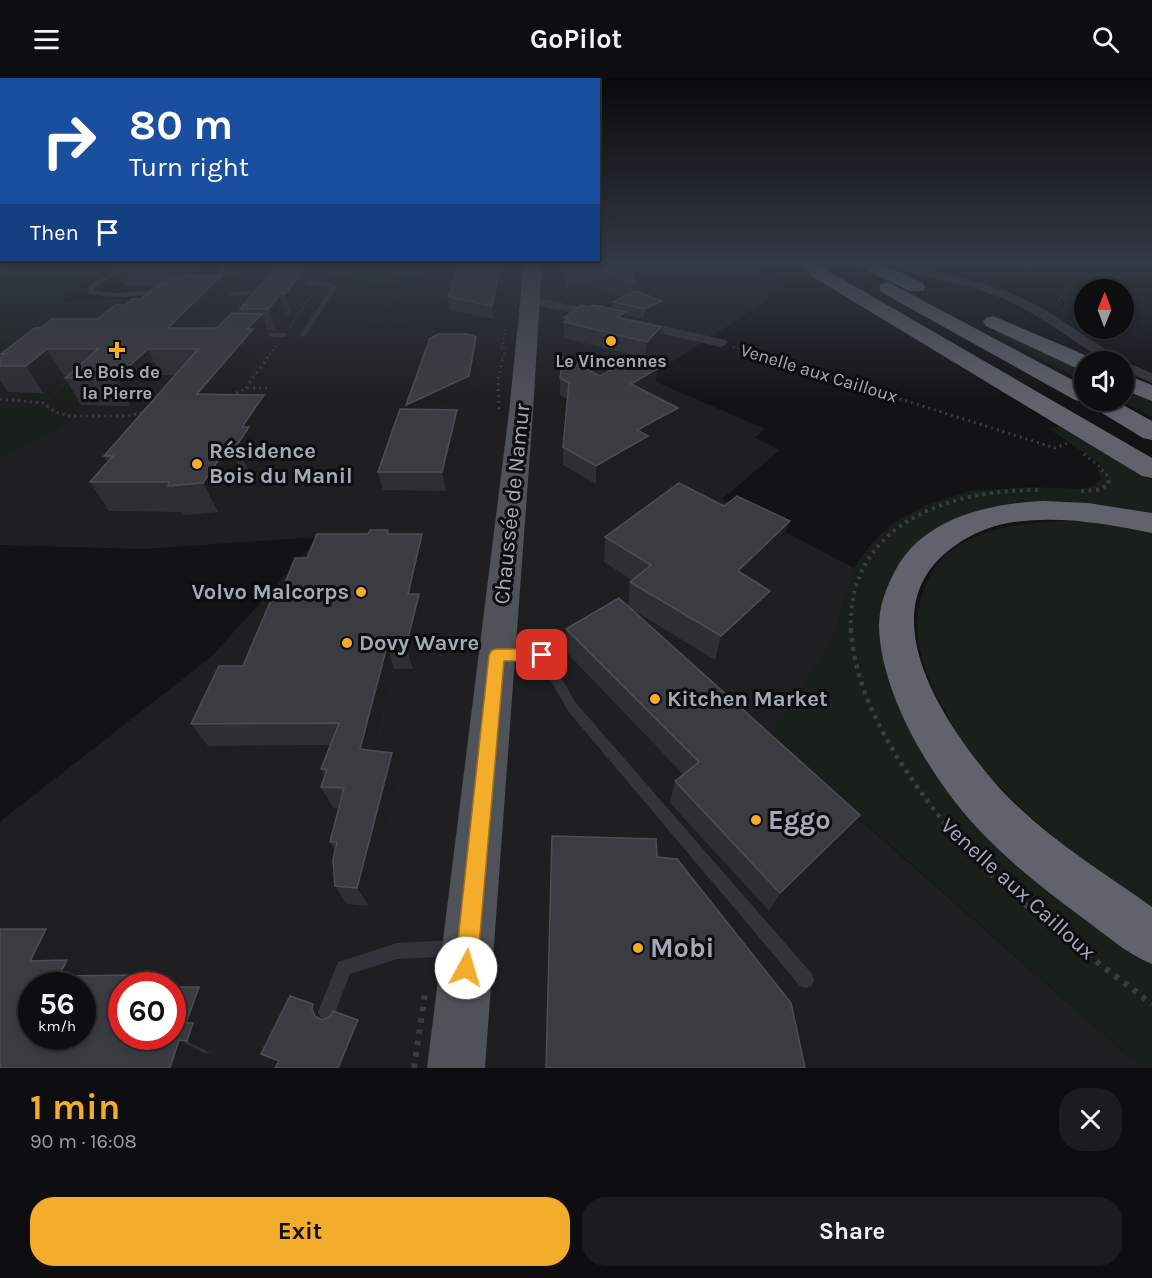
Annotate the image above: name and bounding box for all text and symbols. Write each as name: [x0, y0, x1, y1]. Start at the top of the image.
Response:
icon: menu: [30, 23, 63, 56]
text: GoPilot: [530, 23, 622, 55]
icon: search: [1089, 23, 1122, 56]
text: 80 m: [129, 100, 233, 150]
icon: right: [30, 102, 108, 180]
text: Turn right: [129, 151, 249, 183]
icon: arrive: [91, 216, 124, 249]
text: Then: [30, 220, 79, 246]
north arrow: [1074, 279, 1134, 339]
map controls: [1074, 279, 1134, 411]
marker: Le Vincennes: [604, 334, 618, 348]
street label: Venelle aux Cailloux: [738, 339, 900, 407]
marker: Le Bois de la Pierre: [108, 341, 126, 359]
place label: Le Vincennes: [555, 350, 667, 372]
button: sound: [1074, 351, 1134, 411]
place label: Le Bois de la Pierre: [74, 361, 160, 404]
street label: Chaussée de Namur: [489, 402, 535, 606]
place label: Résidence Bois du Manil: [209, 438, 353, 489]
marker: Résidence Bois du Manil: [190, 457, 204, 471]
place label: Volvo Malcorps: [191, 579, 349, 605]
marker: Volvo Malcorps: [354, 585, 368, 599]
pin: [516, 629, 567, 680]
place label: Dovy Wavre: [359, 630, 479, 656]
marker: Dovy Wavre: [340, 636, 354, 650]
icon: arrive: [525, 638, 558, 671]
place label: Kitchen Market: [667, 686, 828, 712]
marker: Kitchen Market: [648, 692, 662, 706]
place label: Eggo: [768, 804, 831, 836]
marker: Eggo: [749, 813, 763, 827]
street label: Venelle aux Cailloux: [935, 813, 1101, 965]
place label: Mobi: [650, 932, 714, 964]
position arrow: [434, 936, 498, 1000]
marker: Mobi: [631, 941, 645, 955]
speed limit sign: 60: [108, 972, 186, 1050]
text: 56: [39, 986, 75, 1022]
text: km/h: [38, 1017, 76, 1035]
text: 1 min: [30, 1086, 120, 1128]
button: close: [1059, 1088, 1122, 1151]
text: 90 m · 16:08: [30, 1130, 137, 1153]
button: Exit: [30, 1197, 570, 1266]
button: Share: [582, 1197, 1122, 1266]

